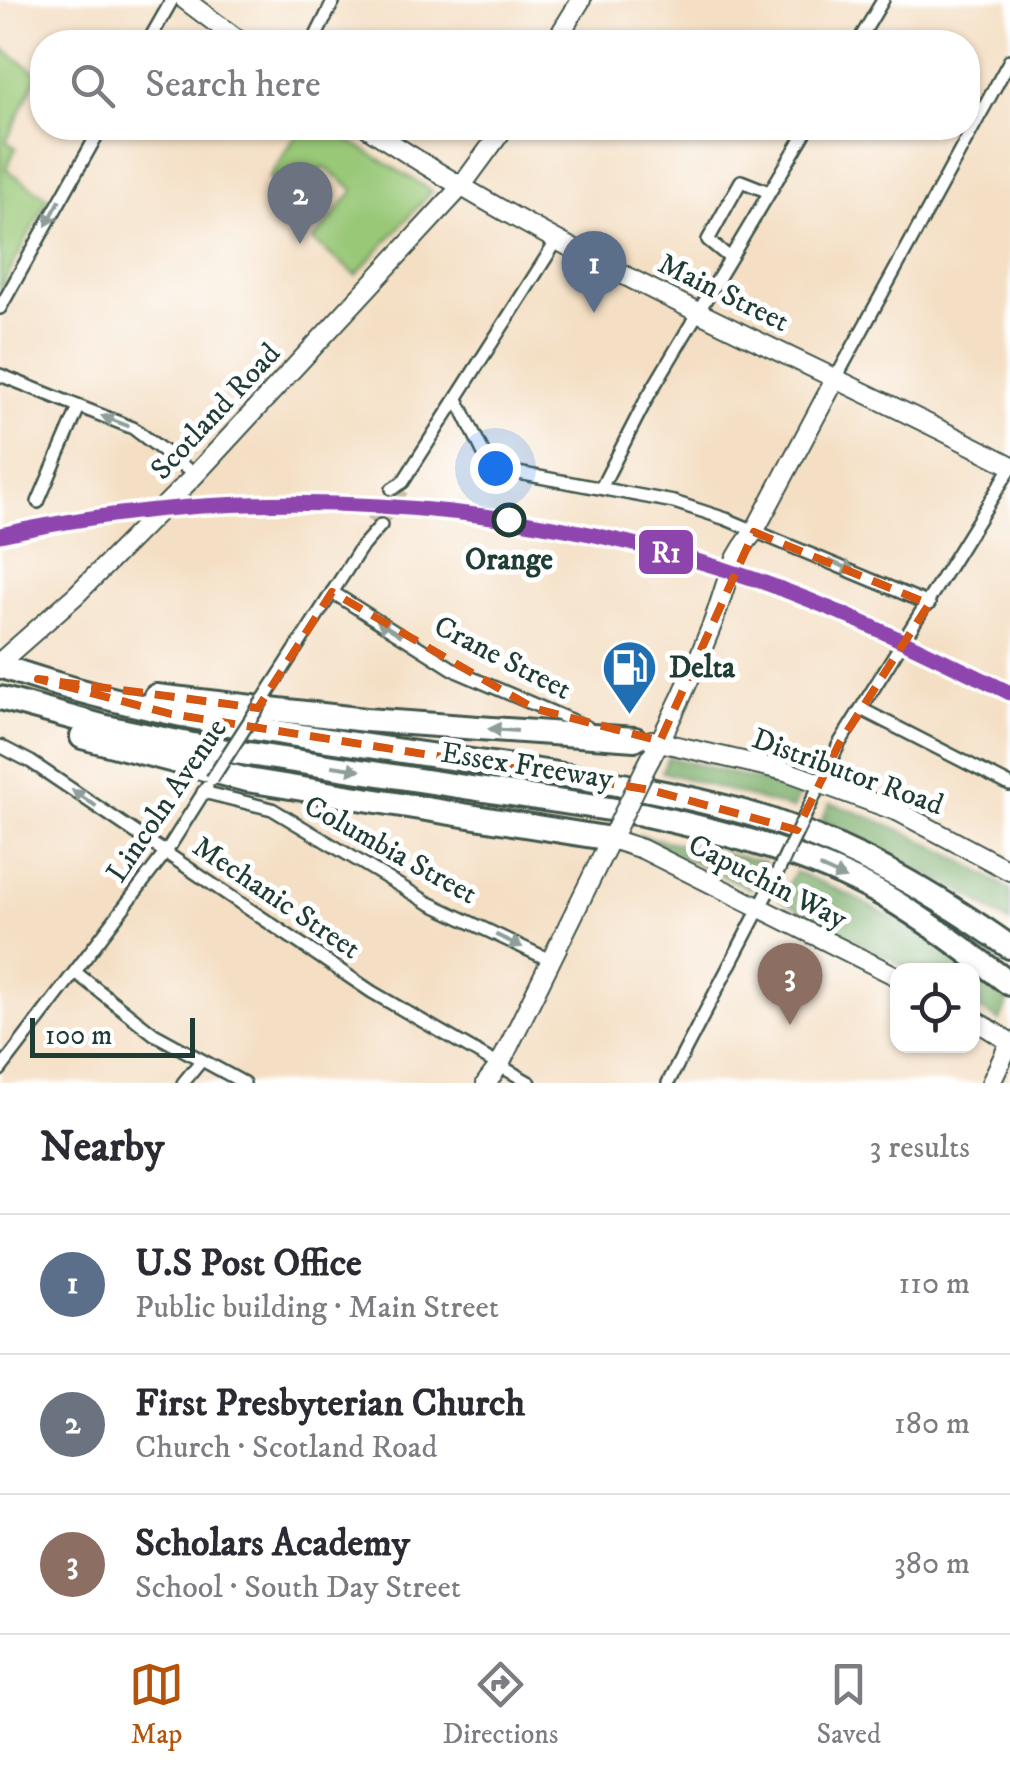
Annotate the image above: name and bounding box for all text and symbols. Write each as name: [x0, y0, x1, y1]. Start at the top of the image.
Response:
search box: [30, 30, 980, 140]
icon: search: [65, 58, 120, 113]
text: Search here: [145, 61, 321, 109]
pin: 2: [268, 162, 332, 244]
one-way arrow: [45, 198, 62, 227]
pin: 1: [562, 230, 626, 313]
street label: Main Street: [652, 246, 795, 341]
street label: Scotland Road: [143, 336, 289, 488]
one-way arrow: [100, 413, 130, 428]
your location: [470, 443, 521, 494]
marker: Orange: [493, 504, 525, 536]
line badge: R1: [637, 528, 695, 576]
text: R1: [652, 536, 680, 571]
place label: Orange: [465, 542, 554, 579]
one-way arrow: [827, 559, 857, 575]
street label: Crane Street: [428, 608, 577, 709]
one-way arrow: [375, 619, 403, 637]
fuel station icon: Delta: [600, 637, 660, 716]
place label: Delta: [669, 650, 736, 687]
street label: Lincoln Avenue: [99, 712, 236, 890]
street label: Distributor Road: [747, 721, 948, 824]
one-way arrow: [487, 722, 519, 738]
street label: Essex Freeway: [438, 735, 616, 798]
one-way arrow: [331, 761, 362, 776]
street label: Columbia Street: [297, 788, 483, 913]
one-way arrow: [71, 789, 98, 808]
street label: Capuchin Way: [682, 827, 854, 938]
street label: Mechanic Street: [185, 829, 367, 968]
one-way arrow: [819, 864, 848, 881]
one-way arrow: [495, 932, 524, 949]
pin: 3: [758, 942, 822, 1025]
map controls: [890, 963, 980, 1053]
button: locate: [890, 963, 980, 1053]
scale bar: [30, 1013, 195, 1058]
text: 100 m: [45, 1018, 112, 1053]
text: Nearby: [40, 1122, 164, 1174]
text: 3 results: [869, 1128, 970, 1168]
text: U.S Post Office: [135, 1240, 362, 1288]
text: 1: [67, 1264, 78, 1304]
text: 110 m: [898, 1264, 970, 1304]
text: Public building · Main Street: [135, 1288, 499, 1328]
text: First Presbyterian Church: [135, 1380, 525, 1428]
text: 2: [65, 1404, 80, 1444]
text: 180 m: [894, 1404, 970, 1444]
text: Church · Scotland Road: [135, 1428, 437, 1468]
text: Scholars Academy: [135, 1520, 410, 1568]
text: 3: [67, 1544, 78, 1584]
text: 380 m: [894, 1544, 970, 1584]
text: School · South Day Street: [135, 1568, 461, 1608]
tab: Map: [129, 1657, 184, 1752]
tab: Directions: [442, 1657, 558, 1752]
tab: Saved: [817, 1657, 881, 1752]

